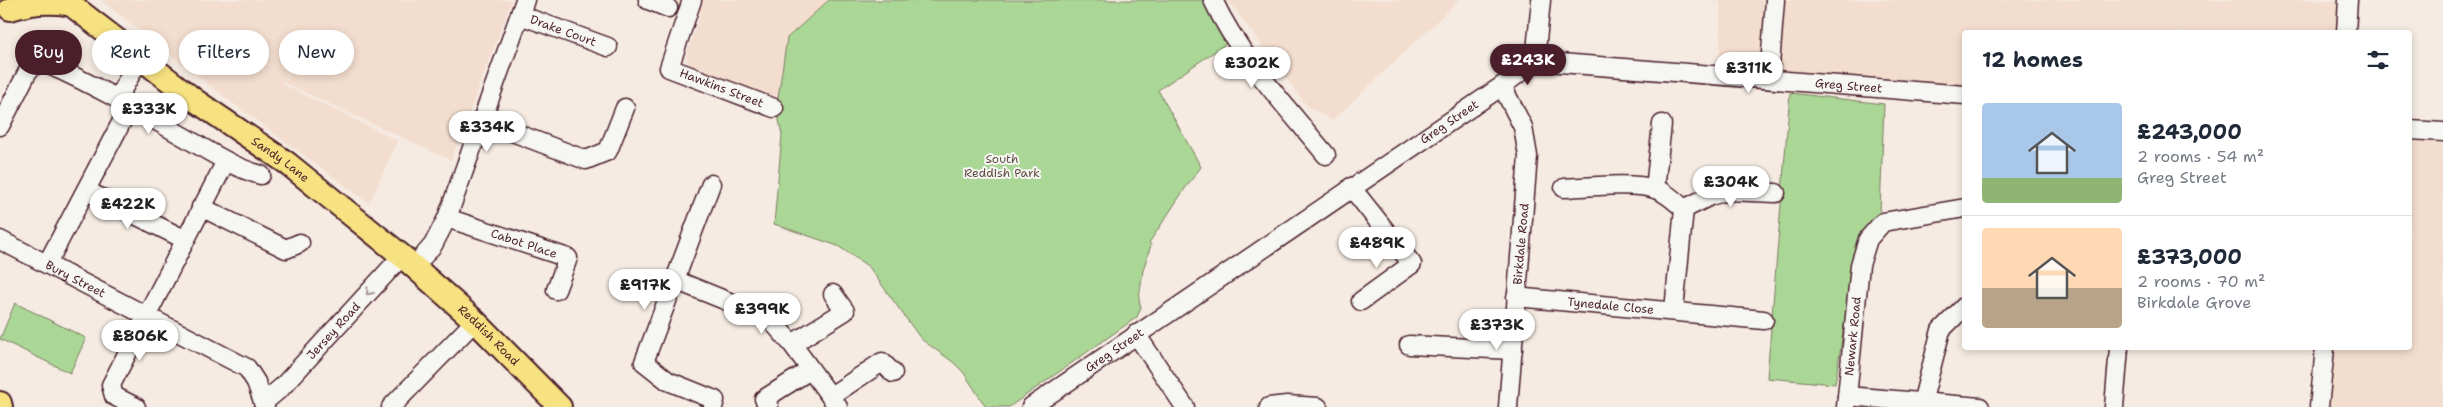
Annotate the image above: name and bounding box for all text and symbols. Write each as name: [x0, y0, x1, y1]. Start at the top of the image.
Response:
street label: Drake Court: [528, 11, 599, 50]
chip: Buy: [15, 30, 82, 75]
chip: Rent: [92, 30, 169, 75]
chip: Filters: [179, 30, 269, 75]
chip: New: [279, 30, 354, 75]
pin: £243K: [1493, 44, 1563, 86]
pin: £302K: [1217, 46, 1287, 89]
text: 12 homes: [1982, 46, 2083, 74]
icon: filters: [2364, 46, 2392, 74]
text: £243K: [1501, 49, 1555, 70]
text: £302K: [1225, 52, 1279, 73]
pin: £311K: [1714, 52, 1784, 94]
text: £311K: [1726, 57, 1772, 78]
street label: Hawkins Street: [677, 65, 766, 111]
street label: Greg Street: [1814, 75, 1883, 96]
pin: £333K: [114, 92, 184, 135]
street label: Greg Street: [1417, 96, 1482, 148]
text: £333K: [122, 98, 176, 119]
pin: £334K: [452, 110, 522, 153]
text: £334K: [460, 116, 514, 137]
text: £243,000: [2137, 118, 2242, 146]
icon: home: [2022, 123, 2082, 183]
street label: Sandy Lane: [248, 133, 313, 186]
text: 2 rooms · 54 m²: [2137, 146, 2264, 167]
park label: South Reddish Park: [964, 151, 1040, 181]
pin: £304K: [1696, 166, 1766, 208]
text: Greg Street: [2137, 167, 2227, 188]
text: £304K: [1703, 171, 1759, 192]
pin: £422K: [93, 188, 163, 230]
text: £422K: [101, 193, 155, 214]
street label: Birkdale Road: [1509, 202, 1533, 285]
street label: Cabot Place: [489, 225, 559, 262]
pin: £489K: [1342, 226, 1412, 269]
text: £489K: [1349, 232, 1405, 253]
text: £373,000: [2137, 243, 2242, 271]
icon: home: [2022, 248, 2082, 308]
street label: Bury Street: [43, 257, 108, 301]
pin: £917K: [610, 268, 680, 311]
text: 2 rooms · 70 m²: [2137, 271, 2265, 292]
text: £917K: [620, 274, 670, 295]
one-way arrow: [366, 286, 375, 295]
pin: £399K: [727, 292, 797, 335]
text: Birkdale Grove: [2137, 292, 2251, 313]
street label: Tynedale Close: [1567, 294, 1655, 318]
street label: Newark Road: [1841, 296, 1865, 377]
street label: Jersey Road: [303, 298, 364, 363]
text: £399K: [735, 298, 789, 319]
street label: Reddish Road: [454, 301, 523, 370]
pin: £373K: [1462, 308, 1532, 351]
text: £373K: [1470, 314, 1524, 335]
pin: £806K: [105, 320, 175, 362]
text: £806K: [112, 325, 168, 346]
street label: Greg Street: [1082, 325, 1147, 376]

